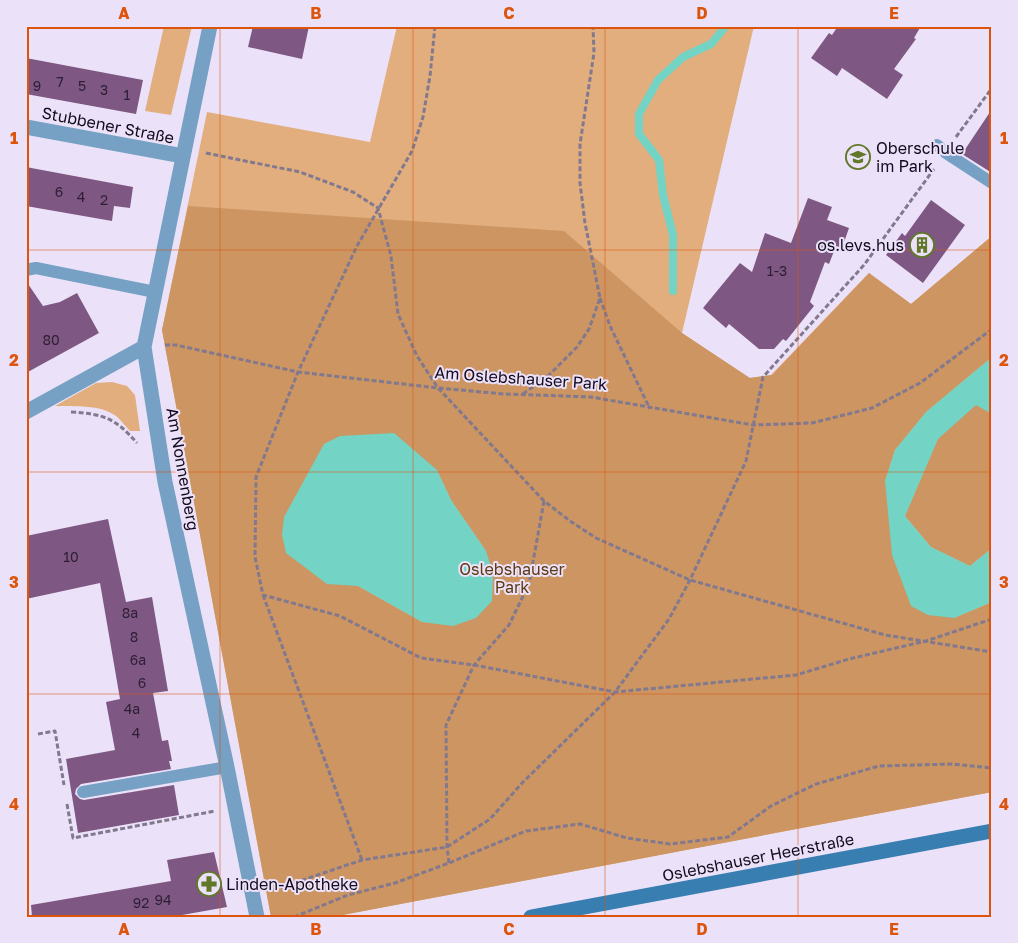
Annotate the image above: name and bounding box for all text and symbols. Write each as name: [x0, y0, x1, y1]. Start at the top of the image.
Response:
text: A: [118, 3, 130, 23]
text: B: [310, 3, 322, 23]
text: C: [503, 3, 515, 23]
text: D: [696, 3, 708, 23]
text: E: [889, 3, 899, 23]
house number: 7: [56, 73, 64, 90]
house number: 9: [33, 77, 41, 94]
house number: 5: [78, 77, 86, 94]
house number: 3: [100, 81, 108, 98]
house number: 1: [124, 86, 131, 103]
street label: Stubbener Straße: [40, 102, 176, 148]
text: 1: [10, 128, 18, 148]
text: 1: [1000, 128, 1008, 148]
place label: Oberschule im Park: [876, 138, 964, 176]
school or university icon: Oberschule im Park: [845, 144, 871, 170]
house number: 6: [55, 183, 63, 200]
house number: 4: [77, 188, 85, 205]
house number: 2: [100, 191, 108, 208]
building icon: os.levs.hus: [909, 232, 935, 258]
place label: os.levs.hus: [817, 235, 904, 255]
house number: 1-3: [767, 262, 787, 279]
house number: 80: [42, 331, 60, 348]
text: 2: [9, 350, 19, 370]
text: 2: [999, 350, 1009, 370]
street label: Am Oslebshauser Park: [434, 362, 608, 394]
street label: Am Nonnenberg: [162, 406, 204, 532]
house number: 10: [63, 548, 79, 565]
park label: Oslebshauser Park: [459, 559, 565, 597]
text: 3: [9, 572, 19, 592]
text: 3: [999, 572, 1009, 592]
house number: 8a: [122, 604, 138, 621]
house number: 8: [130, 628, 138, 645]
house number: 6a: [130, 651, 146, 668]
house number: 6: [138, 674, 146, 691]
house number: 4a: [124, 700, 140, 717]
house number: 4: [132, 724, 140, 741]
text: 4: [9, 794, 19, 814]
text: 4: [999, 794, 1009, 814]
street label: Oslebshauser Heerstraße: [660, 829, 856, 885]
pharmacy icon: Linden-Apotheke: [196, 871, 222, 897]
place label: Linden-Apotheke: [226, 874, 358, 894]
house number: 94: [154, 891, 172, 908]
house number: 92: [133, 894, 149, 911]
text: A: [118, 919, 130, 939]
text: B: [310, 919, 322, 939]
text: C: [503, 919, 515, 939]
text: D: [696, 919, 708, 939]
text: E: [889, 919, 899, 939]

